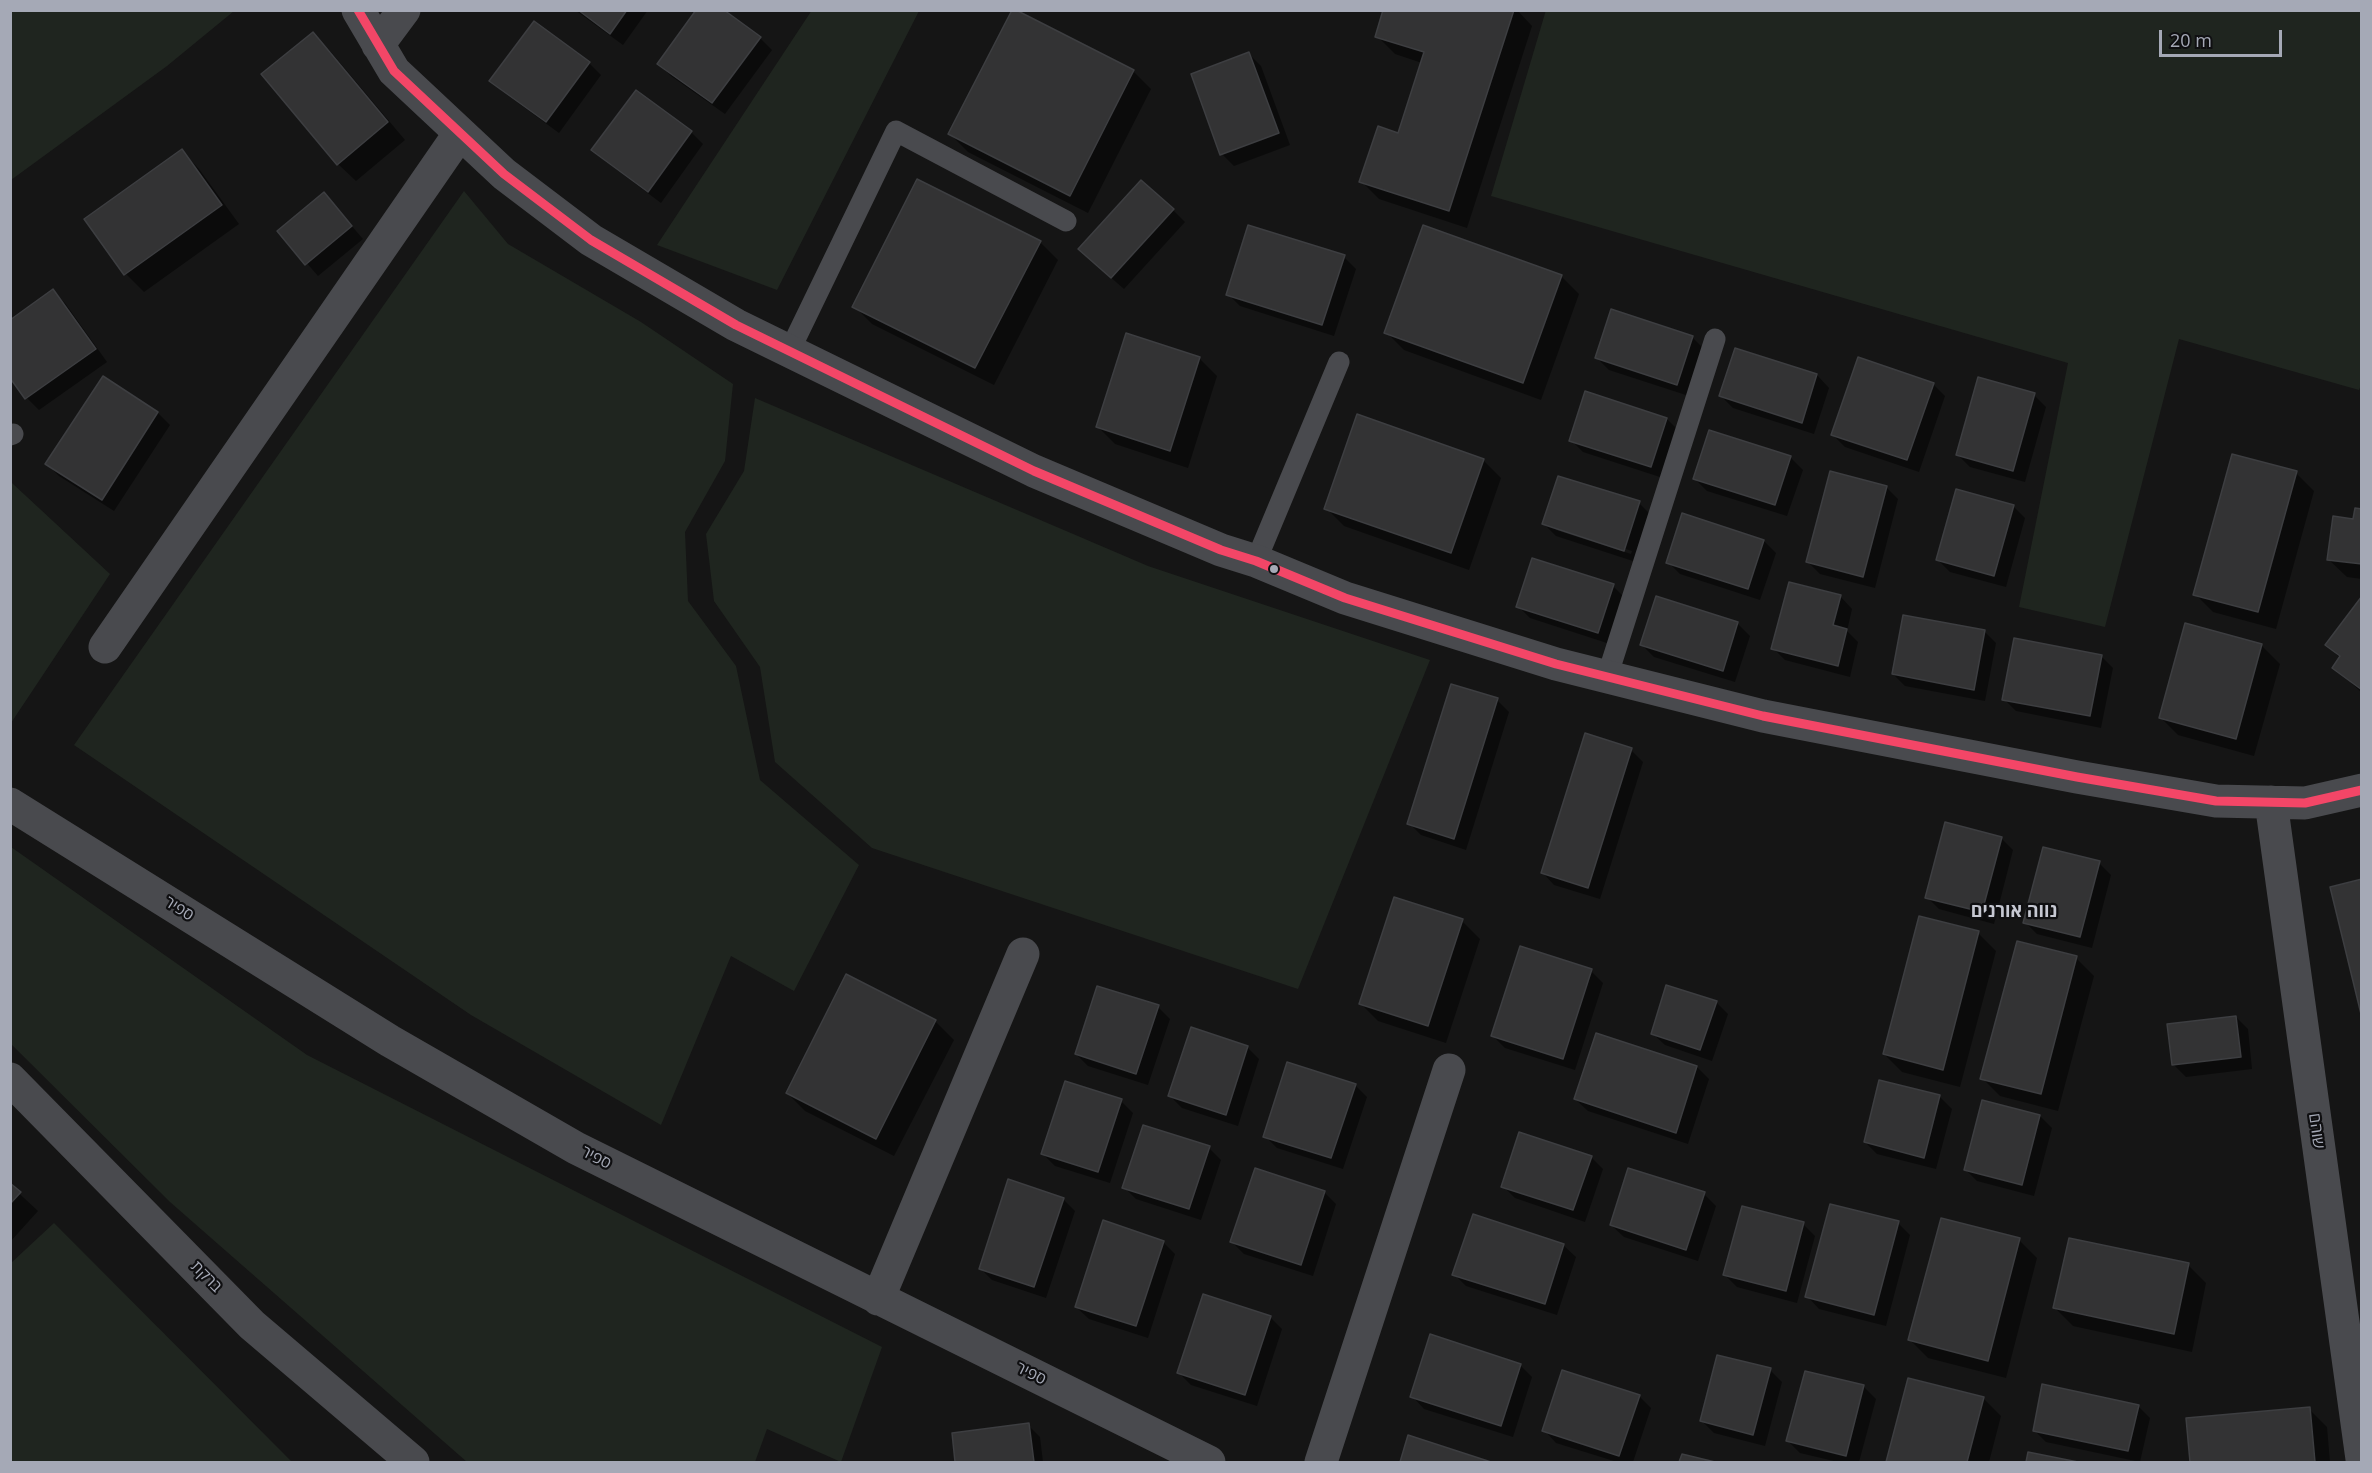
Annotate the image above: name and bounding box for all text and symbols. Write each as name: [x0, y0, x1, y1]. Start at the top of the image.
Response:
scale bar: [2162, 18, 2285, 56]
text: 20 m: [2170, 28, 2212, 52]
unlabelled marker: [1268, 563, 1280, 575]
street label: ספיר: [161, 893, 197, 925]
district label: נווה אורנים: [1971, 901, 2057, 923]
street label: שוהם: [2304, 1112, 2328, 1150]
street label: ספיר: [578, 1142, 614, 1174]
street label: ברקת: [186, 1257, 226, 1297]
street label: ספיר: [1013, 1359, 1049, 1389]

